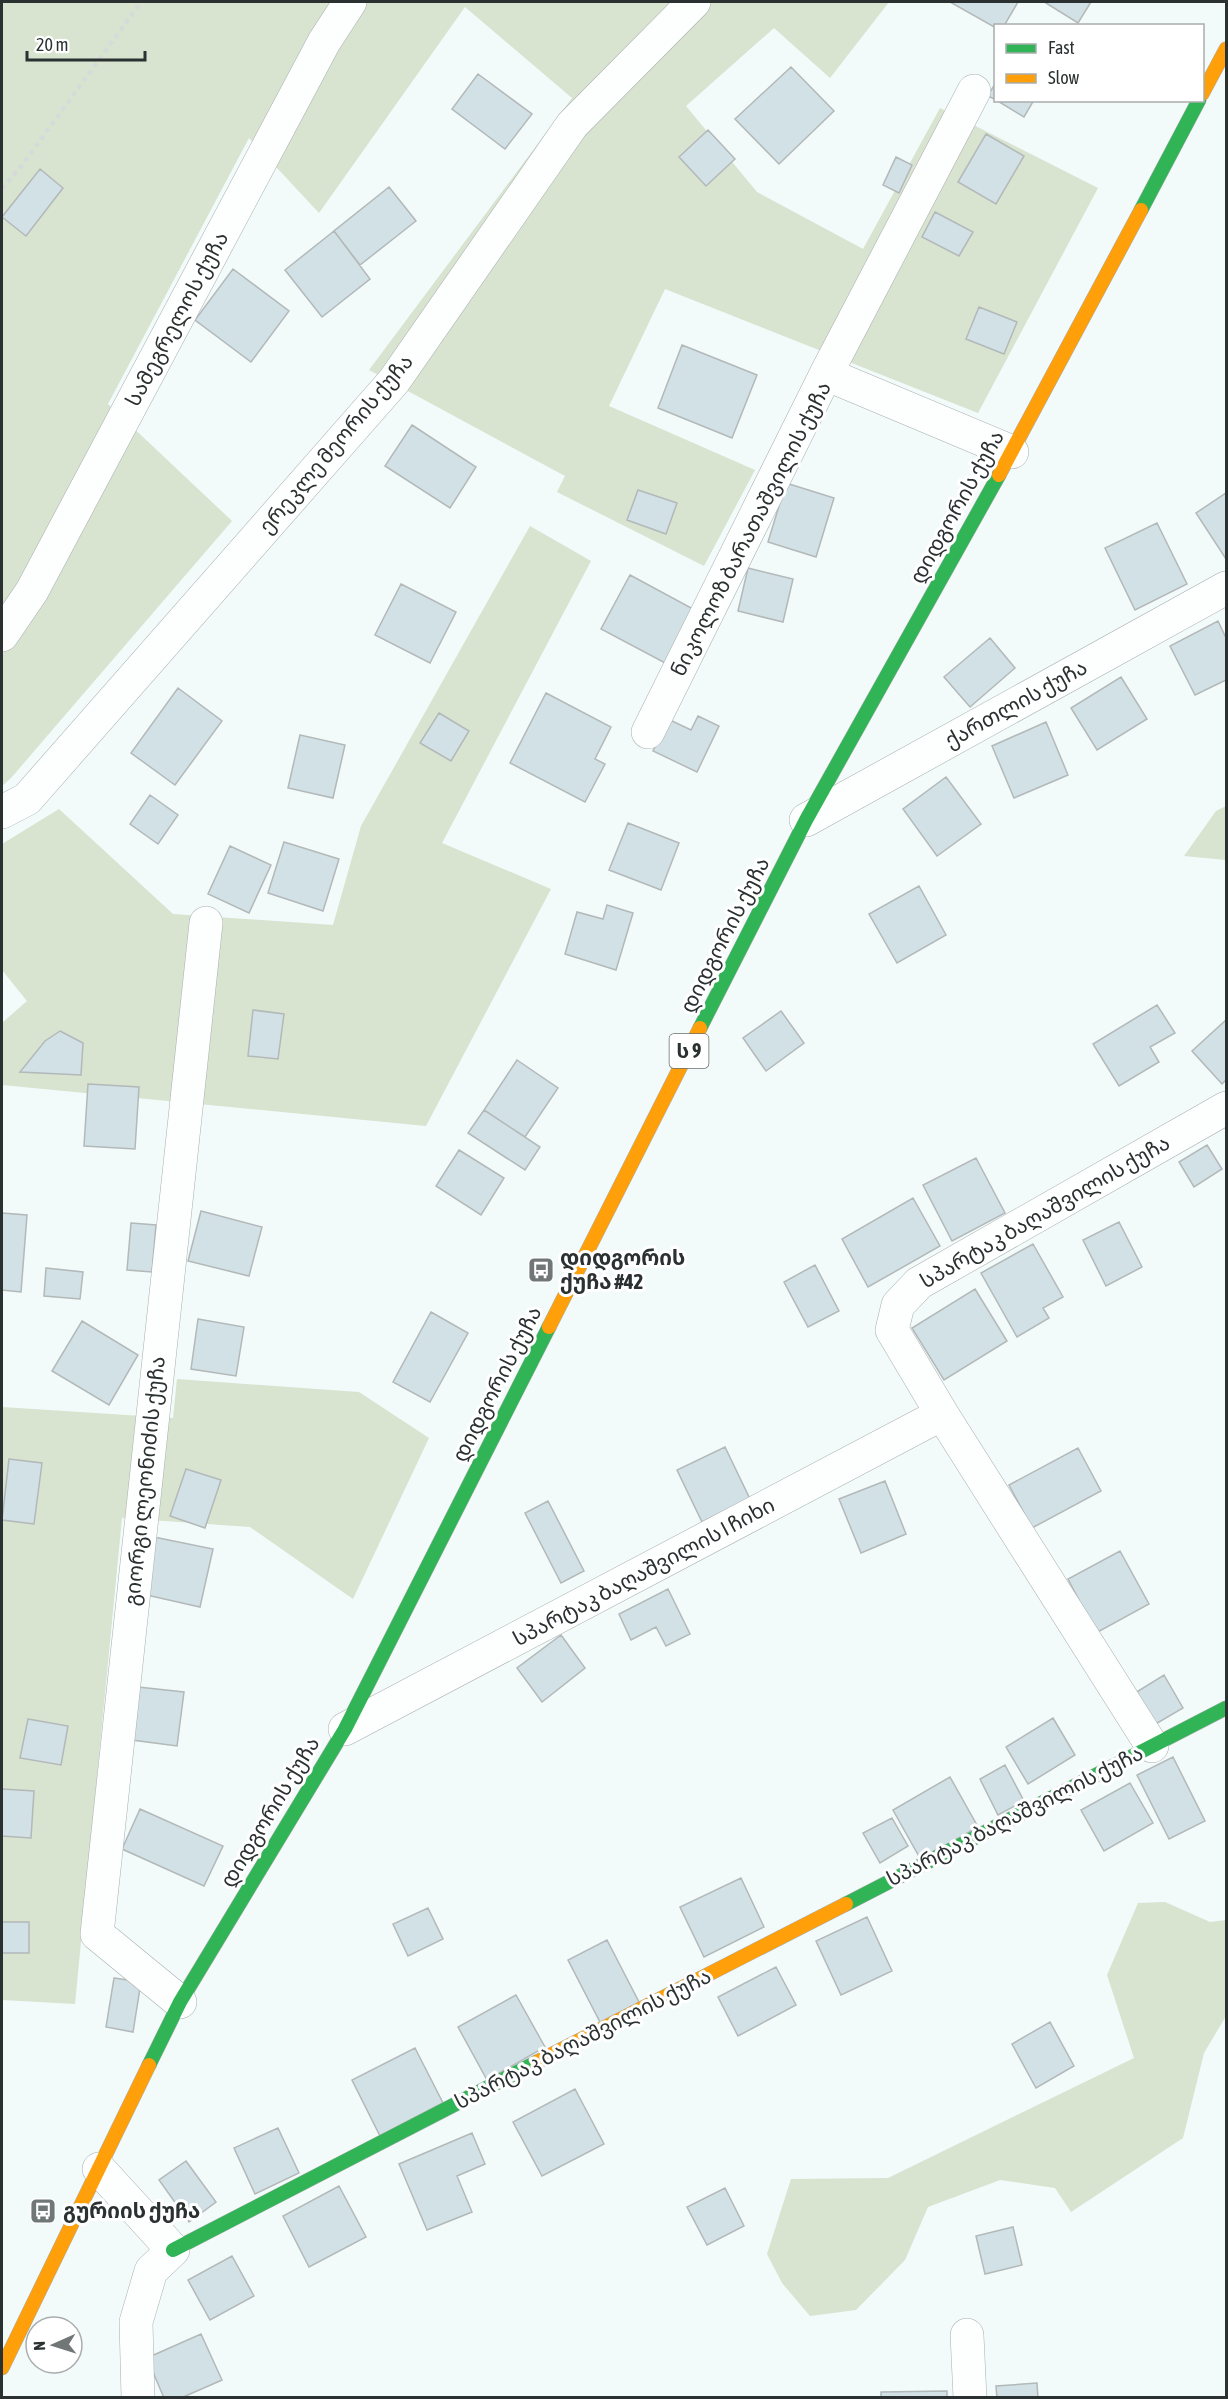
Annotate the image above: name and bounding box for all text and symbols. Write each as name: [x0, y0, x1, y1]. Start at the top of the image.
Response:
scale bar: [27, 24, 146, 62]
legend: [994, 24, 1204, 102]
text: 20 m: [36, 34, 68, 55]
text: Fast: [1048, 37, 1075, 58]
text: Slow: [1048, 67, 1079, 88]
street label: სამეგრელოს ქუჩა: [120, 227, 234, 411]
street label: ერეკლე მეორის ქუჩა: [253, 349, 419, 539]
street label: ნიკოლოზ ბარათაშვილის ქუჩა: [665, 377, 837, 681]
street label: დიდგორის ქუჩა: [904, 426, 1010, 588]
street label: ქართლის ქუჩა: [940, 654, 1092, 754]
street label: დიდგორის ქუჩა: [675, 853, 775, 1017]
road number: ს 9: [670, 1034, 708, 1068]
street label: სპარტაკ ბაღაშვილის ქუჩა: [915, 1130, 1175, 1294]
place label: დიდგორის ქუჩა #42: [560, 1245, 685, 1294]
bus stop icon: დიდგორის ქუჩა #42: [526, 1255, 556, 1285]
street label: დიდგორის ქუჩა: [447, 1302, 547, 1466]
street label: გიორგი ლეონიძის ქუჩა: [119, 1355, 171, 1607]
street label: სპარტაკ ბაღაშვილის I ჩიხი: [509, 1492, 779, 1652]
street label: დიდგორის ქუჩა: [215, 1732, 325, 1892]
street label: სპარტაკ ბაღაშვილის ქუჩა: [883, 1740, 1147, 1892]
street label: სპარტაკ ბაღაშვილის ქუჩა: [451, 1963, 715, 2115]
bus stop icon: გურიის ქუჩა: [28, 2196, 58, 2226]
place label: გურიის ქუჩა: [63, 2198, 200, 2223]
north arrow: [24, 2315, 84, 2375]
text: N: [30, 2341, 48, 2351]

